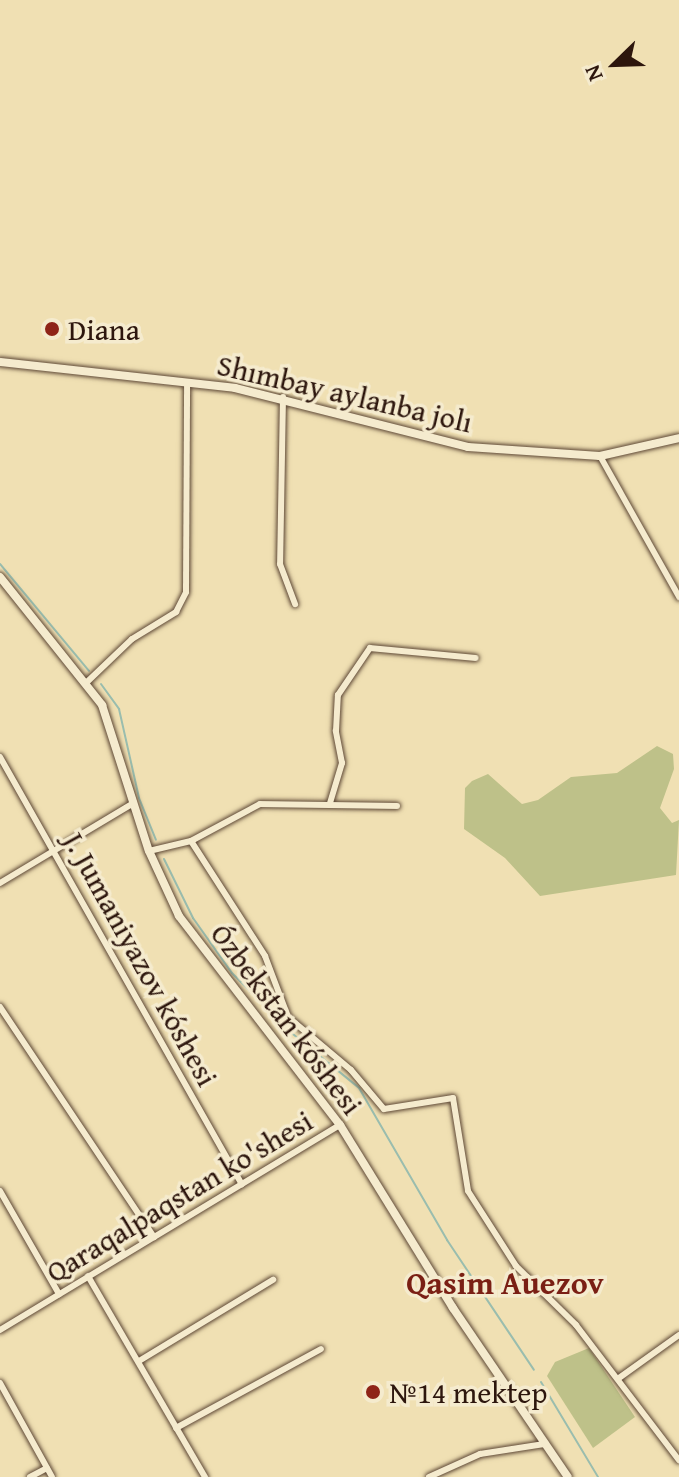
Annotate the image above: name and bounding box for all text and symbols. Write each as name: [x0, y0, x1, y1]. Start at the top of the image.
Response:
north arrow: [575, 24, 655, 104]
text: N: [575, 60, 611, 86]
place label: Diana: [68, 311, 140, 347]
marker: Diana: [43, 320, 61, 338]
street label: Shımbay aylanba jolı: [214, 346, 476, 440]
street label: J. Jumaniyazov kóshesi: [56, 826, 226, 1092]
street label: Ózbekstan kóshesi: [203, 916, 371, 1122]
street label: Qaraqalpaqstan ko'shesi: [39, 1102, 319, 1290]
district label: Qasim Auezov: [406, 1264, 604, 1302]
place label: №14 mektep: [389, 1374, 547, 1410]
marker: №14 mektep: [364, 1383, 382, 1401]

